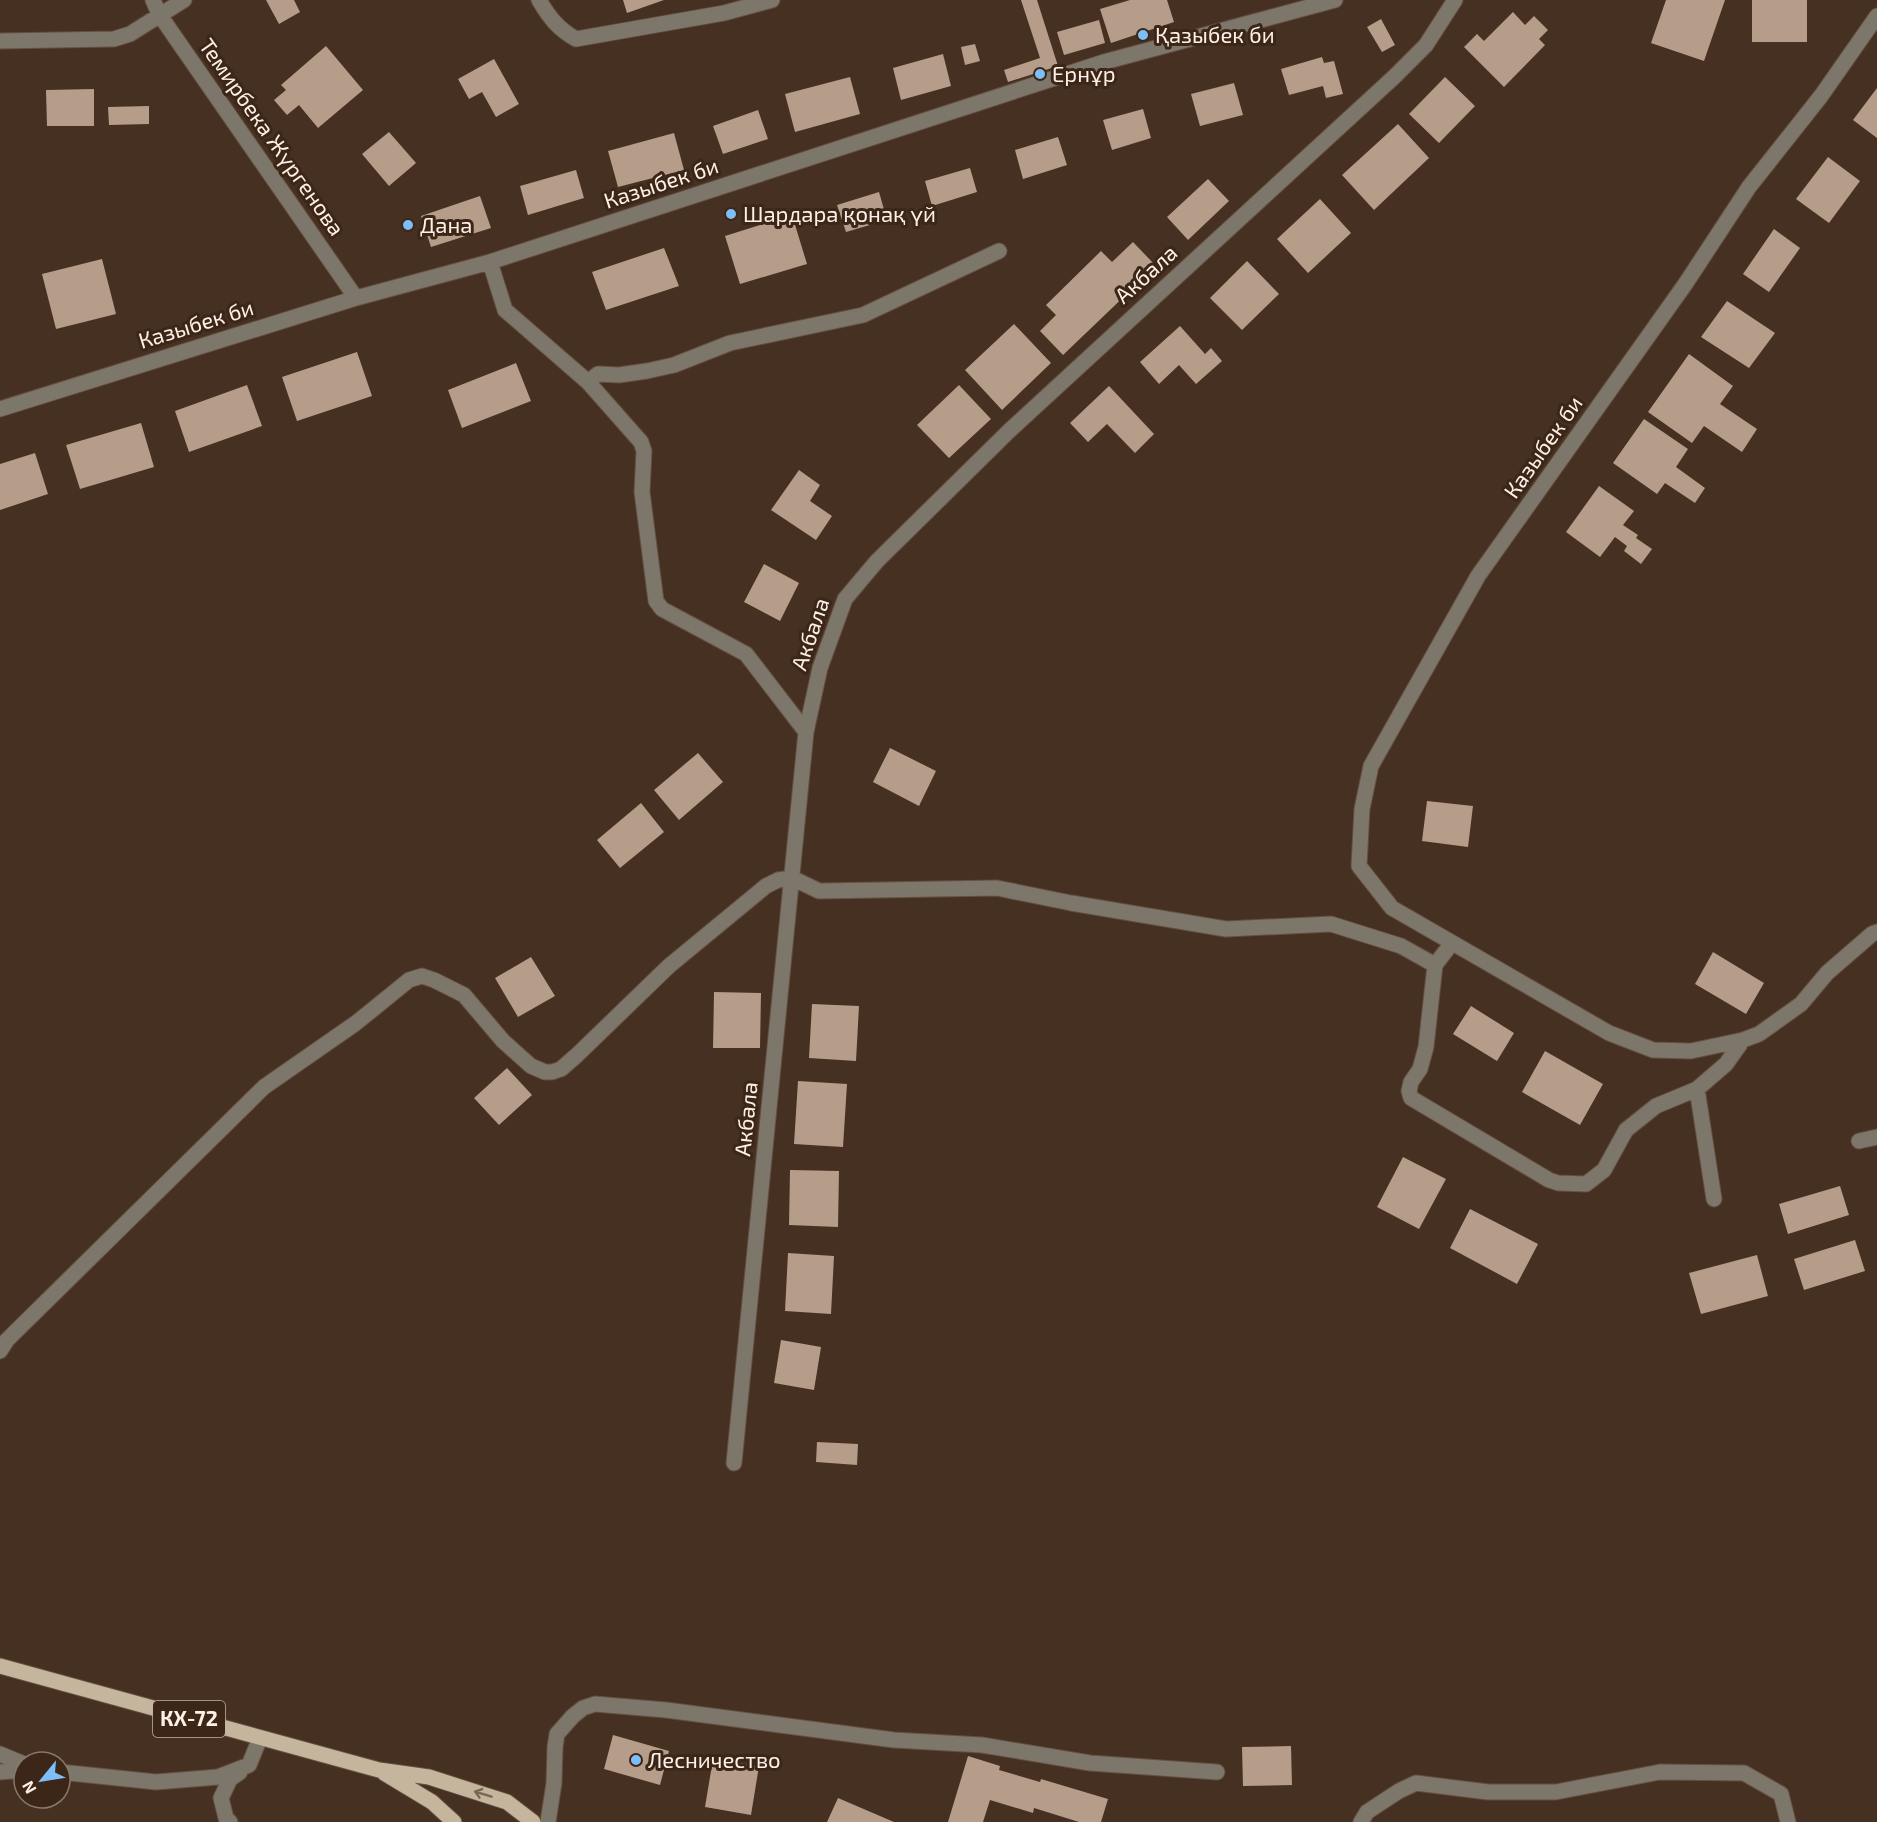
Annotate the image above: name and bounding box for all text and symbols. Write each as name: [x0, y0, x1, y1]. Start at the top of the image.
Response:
place label: Қазыбек би: [1155, 21, 1275, 47]
marker: Қазыбек би: [1136, 28, 1150, 42]
street label: Темирбека Жүргенова: [195, 33, 351, 240]
place label: Ернұр: [1052, 60, 1116, 86]
marker: Ернұр: [1033, 67, 1047, 81]
street label: Казыбек би: [600, 151, 721, 213]
place label: Шардара қонақ үй: [743, 200, 936, 226]
marker: Шардара қонақ үй: [724, 207, 738, 221]
place label: Дана: [420, 211, 472, 237]
marker: Дана: [401, 218, 415, 232]
street label: Акбала: [1109, 239, 1182, 308]
street label: Казыбек би: [135, 293, 256, 353]
street label: Казыбек би: [1497, 390, 1587, 503]
street label: Акбала: [785, 594, 834, 673]
street label: Акбала: [728, 1080, 762, 1157]
road number: КХ-72: [153, 1701, 225, 1737]
place label: Лесничество: [648, 1746, 781, 1772]
north arrow: [12, 1750, 72, 1810]
marker: Лесничество: [629, 1753, 643, 1767]
text: N: [17, 1778, 40, 1798]
one-way arrow: [474, 1788, 493, 1799]

